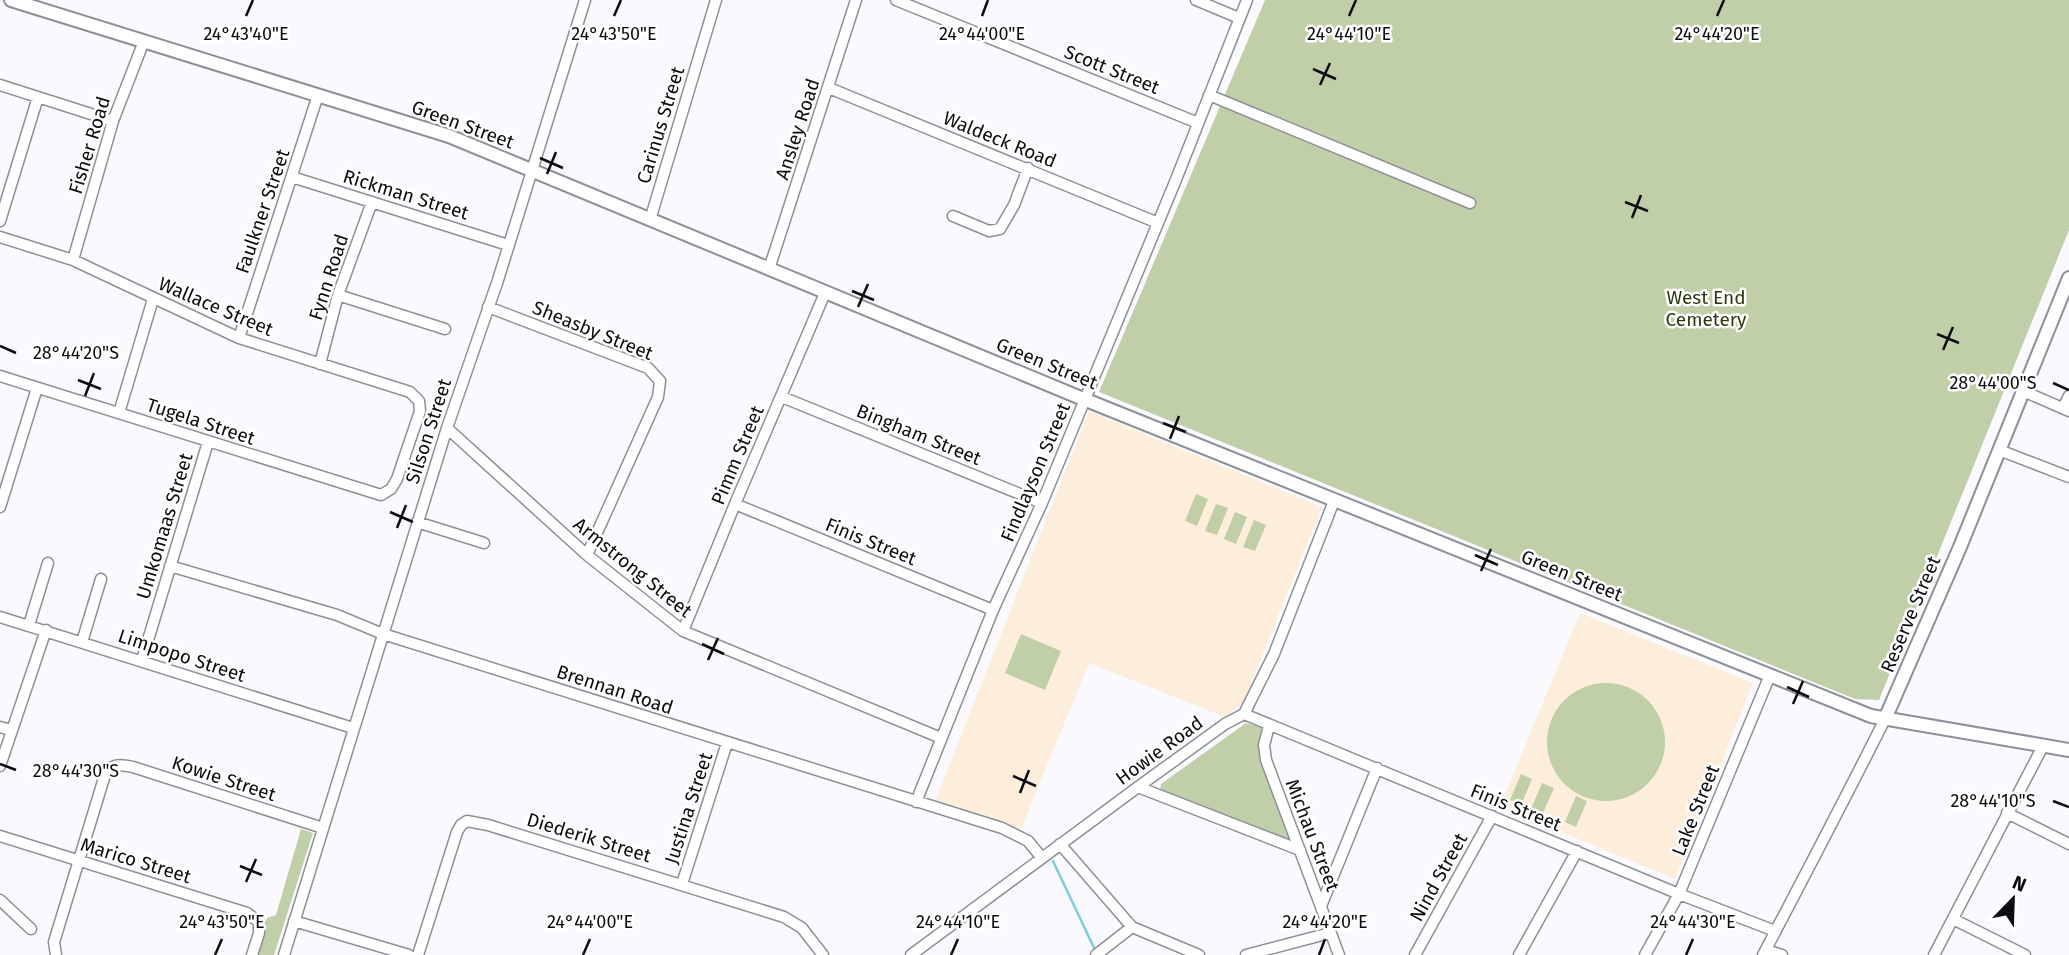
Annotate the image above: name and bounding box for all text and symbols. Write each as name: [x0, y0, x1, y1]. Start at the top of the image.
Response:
text: 24°43'40"E: [203, 23, 289, 45]
text: 24°43'50"E: [571, 23, 657, 45]
text: 24°44'00"E: [939, 23, 1025, 45]
text: 24°44'10"E: [1307, 23, 1391, 45]
text: 24°44'20"E: [1674, 23, 1760, 45]
street label: Scott Street: [1061, 40, 1163, 99]
street label: Carinus Street: [632, 64, 689, 186]
street label: Ansley Road: [770, 76, 825, 183]
street label: Fisher Road: [64, 94, 115, 197]
street label: Green Street: [409, 95, 517, 154]
street label: Waldeck Road: [940, 106, 1060, 173]
street label: Faulkner Street: [230, 146, 295, 277]
street label: Rickman Street: [340, 164, 472, 225]
street label: Fynn Road: [304, 231, 353, 323]
street label: Wallace Street: [155, 272, 277, 341]
park label: West End Cemetery: [1666, 286, 1747, 331]
street label: Sheasby Street: [529, 296, 656, 365]
street label: Green Street: [993, 333, 1101, 394]
text: 28°44'20"S: [33, 342, 119, 364]
text: 28°44'00"S: [1949, 372, 2037, 394]
street label: Silson Street: [401, 376, 456, 487]
street label: Tugela Street: [144, 393, 258, 450]
street label: Bingham Street: [853, 399, 985, 470]
street label: Findlayson Street: [996, 399, 1075, 545]
street label: Pimm Street: [706, 402, 769, 508]
street label: Umkomaas Street: [131, 450, 198, 602]
street label: Armstrong Street: [569, 513, 697, 622]
street label: Finis Street: [822, 513, 920, 570]
street label: Green Street: [1518, 545, 1626, 606]
street label: Reserve Street: [1876, 552, 1945, 676]
street label: Limpopo Street: [115, 624, 249, 687]
street label: Brennan Road: [554, 660, 676, 719]
street label: Howie Road: [1111, 711, 1207, 790]
street label: Justina Street: [660, 749, 717, 867]
street label: Kowie Street: [169, 751, 279, 806]
text: 28°44'30"S: [33, 760, 119, 782]
street label: Lake Street: [1667, 761, 1724, 859]
street label: Michau Street: [1281, 776, 1345, 895]
street label: Finis Street: [1467, 779, 1565, 836]
text: 28°44'10"S: [1950, 790, 2036, 812]
street label: Diederik Street: [524, 808, 654, 867]
street label: Nind Street: [1405, 829, 1472, 925]
street label: Marico Street: [78, 833, 194, 888]
north arrow: [1978, 864, 2048, 934]
text: N: [2009, 871, 2030, 897]
text: 24°43'50"E: [179, 911, 265, 933]
text: 24°44'00"E: [547, 911, 633, 933]
text: 24°44'10"E: [916, 911, 1000, 933]
text: 24°44'20"E: [1282, 911, 1368, 933]
text: 24°44'30"E: [1650, 911, 1736, 933]

